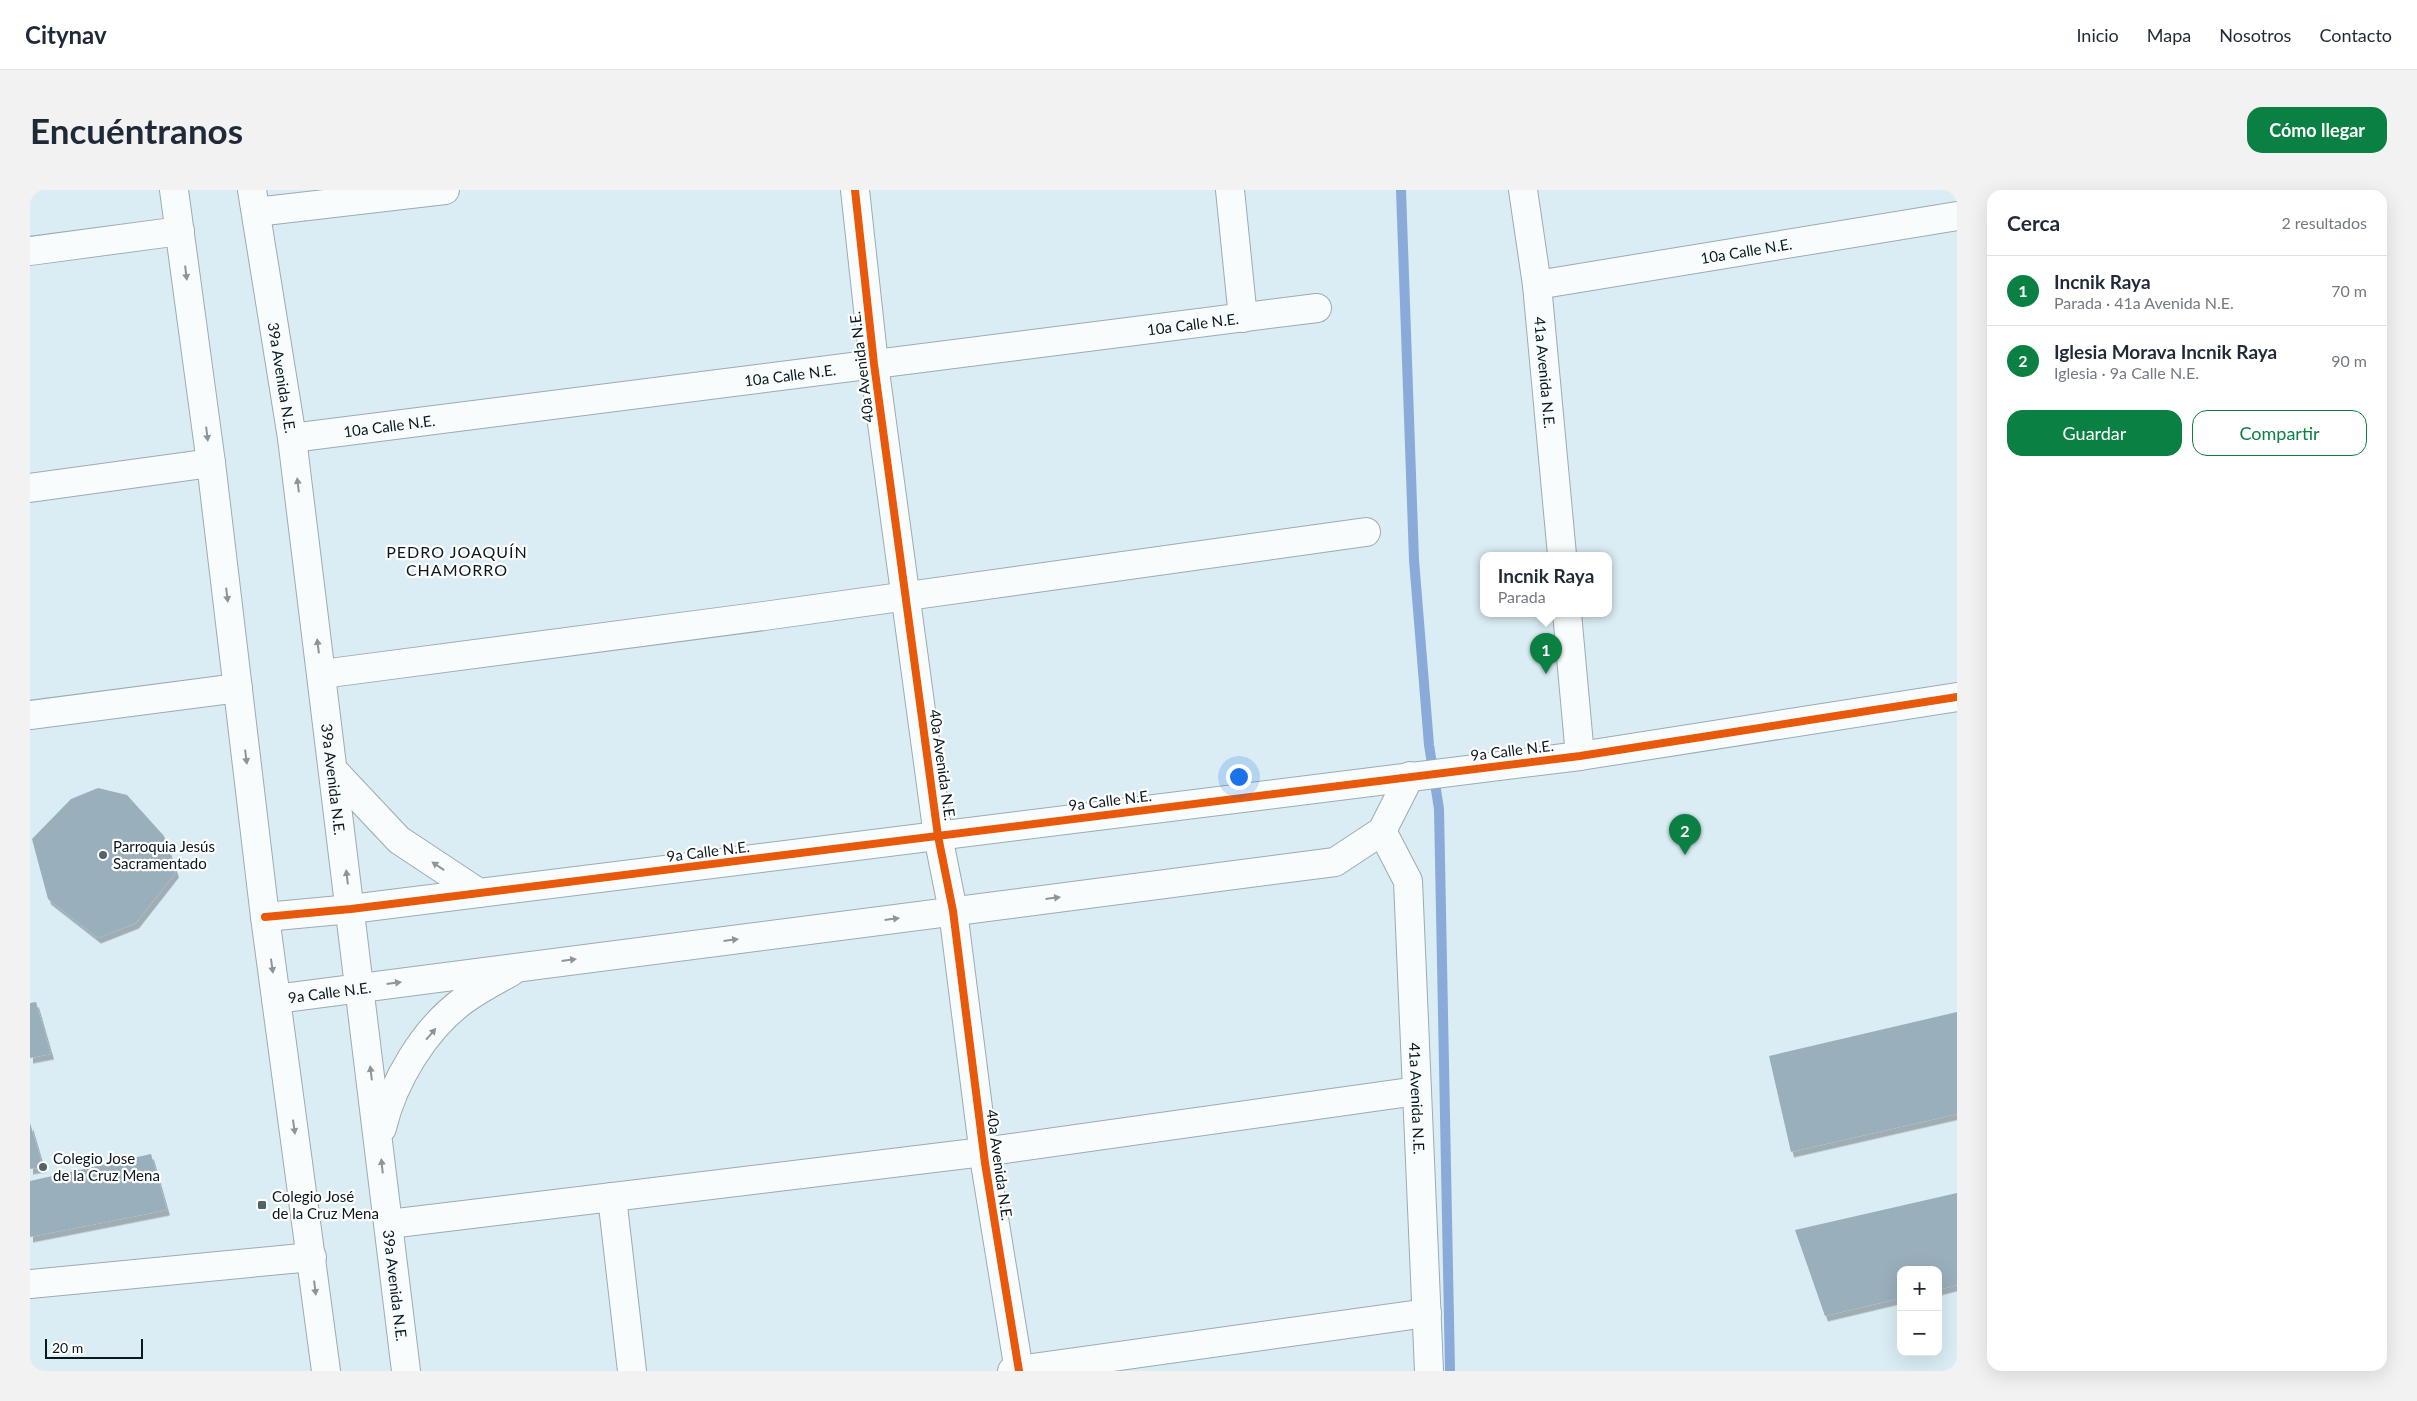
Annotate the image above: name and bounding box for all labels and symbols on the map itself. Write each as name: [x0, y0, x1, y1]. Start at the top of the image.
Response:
street label: 10a Calle N.E.: [1699, 234, 1793, 267]
one-way arrow: [182, 265, 190, 281]
street label: 10a Calle N.E.: [1146, 309, 1240, 338]
street label: 40a Avenida N.E.: [845, 310, 877, 424]
street label: 41a Avenida N.E.: [1531, 316, 1559, 429]
street label: 39a Avenida N.E.: [264, 321, 300, 434]
street label: 10a Calle N.E.: [743, 360, 837, 390]
street label: 10a Calle N.E.: [342, 411, 436, 440]
one-way arrow: [203, 426, 211, 442]
one-way arrow: [294, 477, 302, 493]
district label: PEDRO JOAQUÍN CHAMORRO: [386, 542, 528, 579]
one-way arrow: [223, 588, 231, 604]
pin: 1: [1530, 633, 1562, 674]
one-way arrow: [314, 638, 322, 654]
street label: 40a Avenida N.E.: [926, 708, 960, 822]
street label: 39a Avenida N.E.: [318, 723, 349, 836]
street label: 9a Calle N.E.: [1469, 736, 1555, 764]
one-way arrow: [242, 749, 250, 765]
your location: [1226, 764, 1252, 790]
street label: 9a Calle N.E.: [1067, 786, 1153, 814]
pin: 2: [1669, 814, 1701, 855]
place label: Parroquia Jesús Sacramentado: [113, 837, 215, 872]
street label: 9a Calle N.E.: [665, 837, 751, 865]
marker: Parroquia Jesús Sacramentado: [97, 849, 109, 861]
one-way arrow: [431, 861, 445, 871]
one-way arrow: [343, 868, 351, 884]
one-way arrow: [1045, 894, 1061, 902]
one-way arrow: [884, 915, 900, 923]
one-way arrow: [723, 935, 739, 943]
one-way arrow: [562, 956, 578, 964]
one-way arrow: [268, 958, 276, 974]
street label: 9a Calle N.E.: [287, 978, 372, 1006]
one-way arrow: [386, 979, 402, 987]
one-way arrow: [426, 1027, 437, 1040]
street label: 41a Avenida N.E.: [1406, 1042, 1429, 1155]
one-way arrow: [367, 1065, 375, 1081]
street label: 40a Avenida N.E.: [983, 1108, 1017, 1222]
one-way arrow: [290, 1119, 298, 1135]
place label: Colegio Jose de la Cruz Mena: [53, 1149, 160, 1184]
one-way arrow: [378, 1158, 386, 1174]
marker: Colegio Jose de la Cruz Mena: [37, 1161, 49, 1173]
place label: Colegio José de la Cruz Mena: [272, 1187, 379, 1222]
marker: Colegio José de la Cruz Mena: [256, 1199, 268, 1211]
street label: 39a Avenida N.E.: [380, 1229, 411, 1342]
one-way arrow: [312, 1280, 320, 1296]
scale bar: [45, 1336, 142, 1359]

